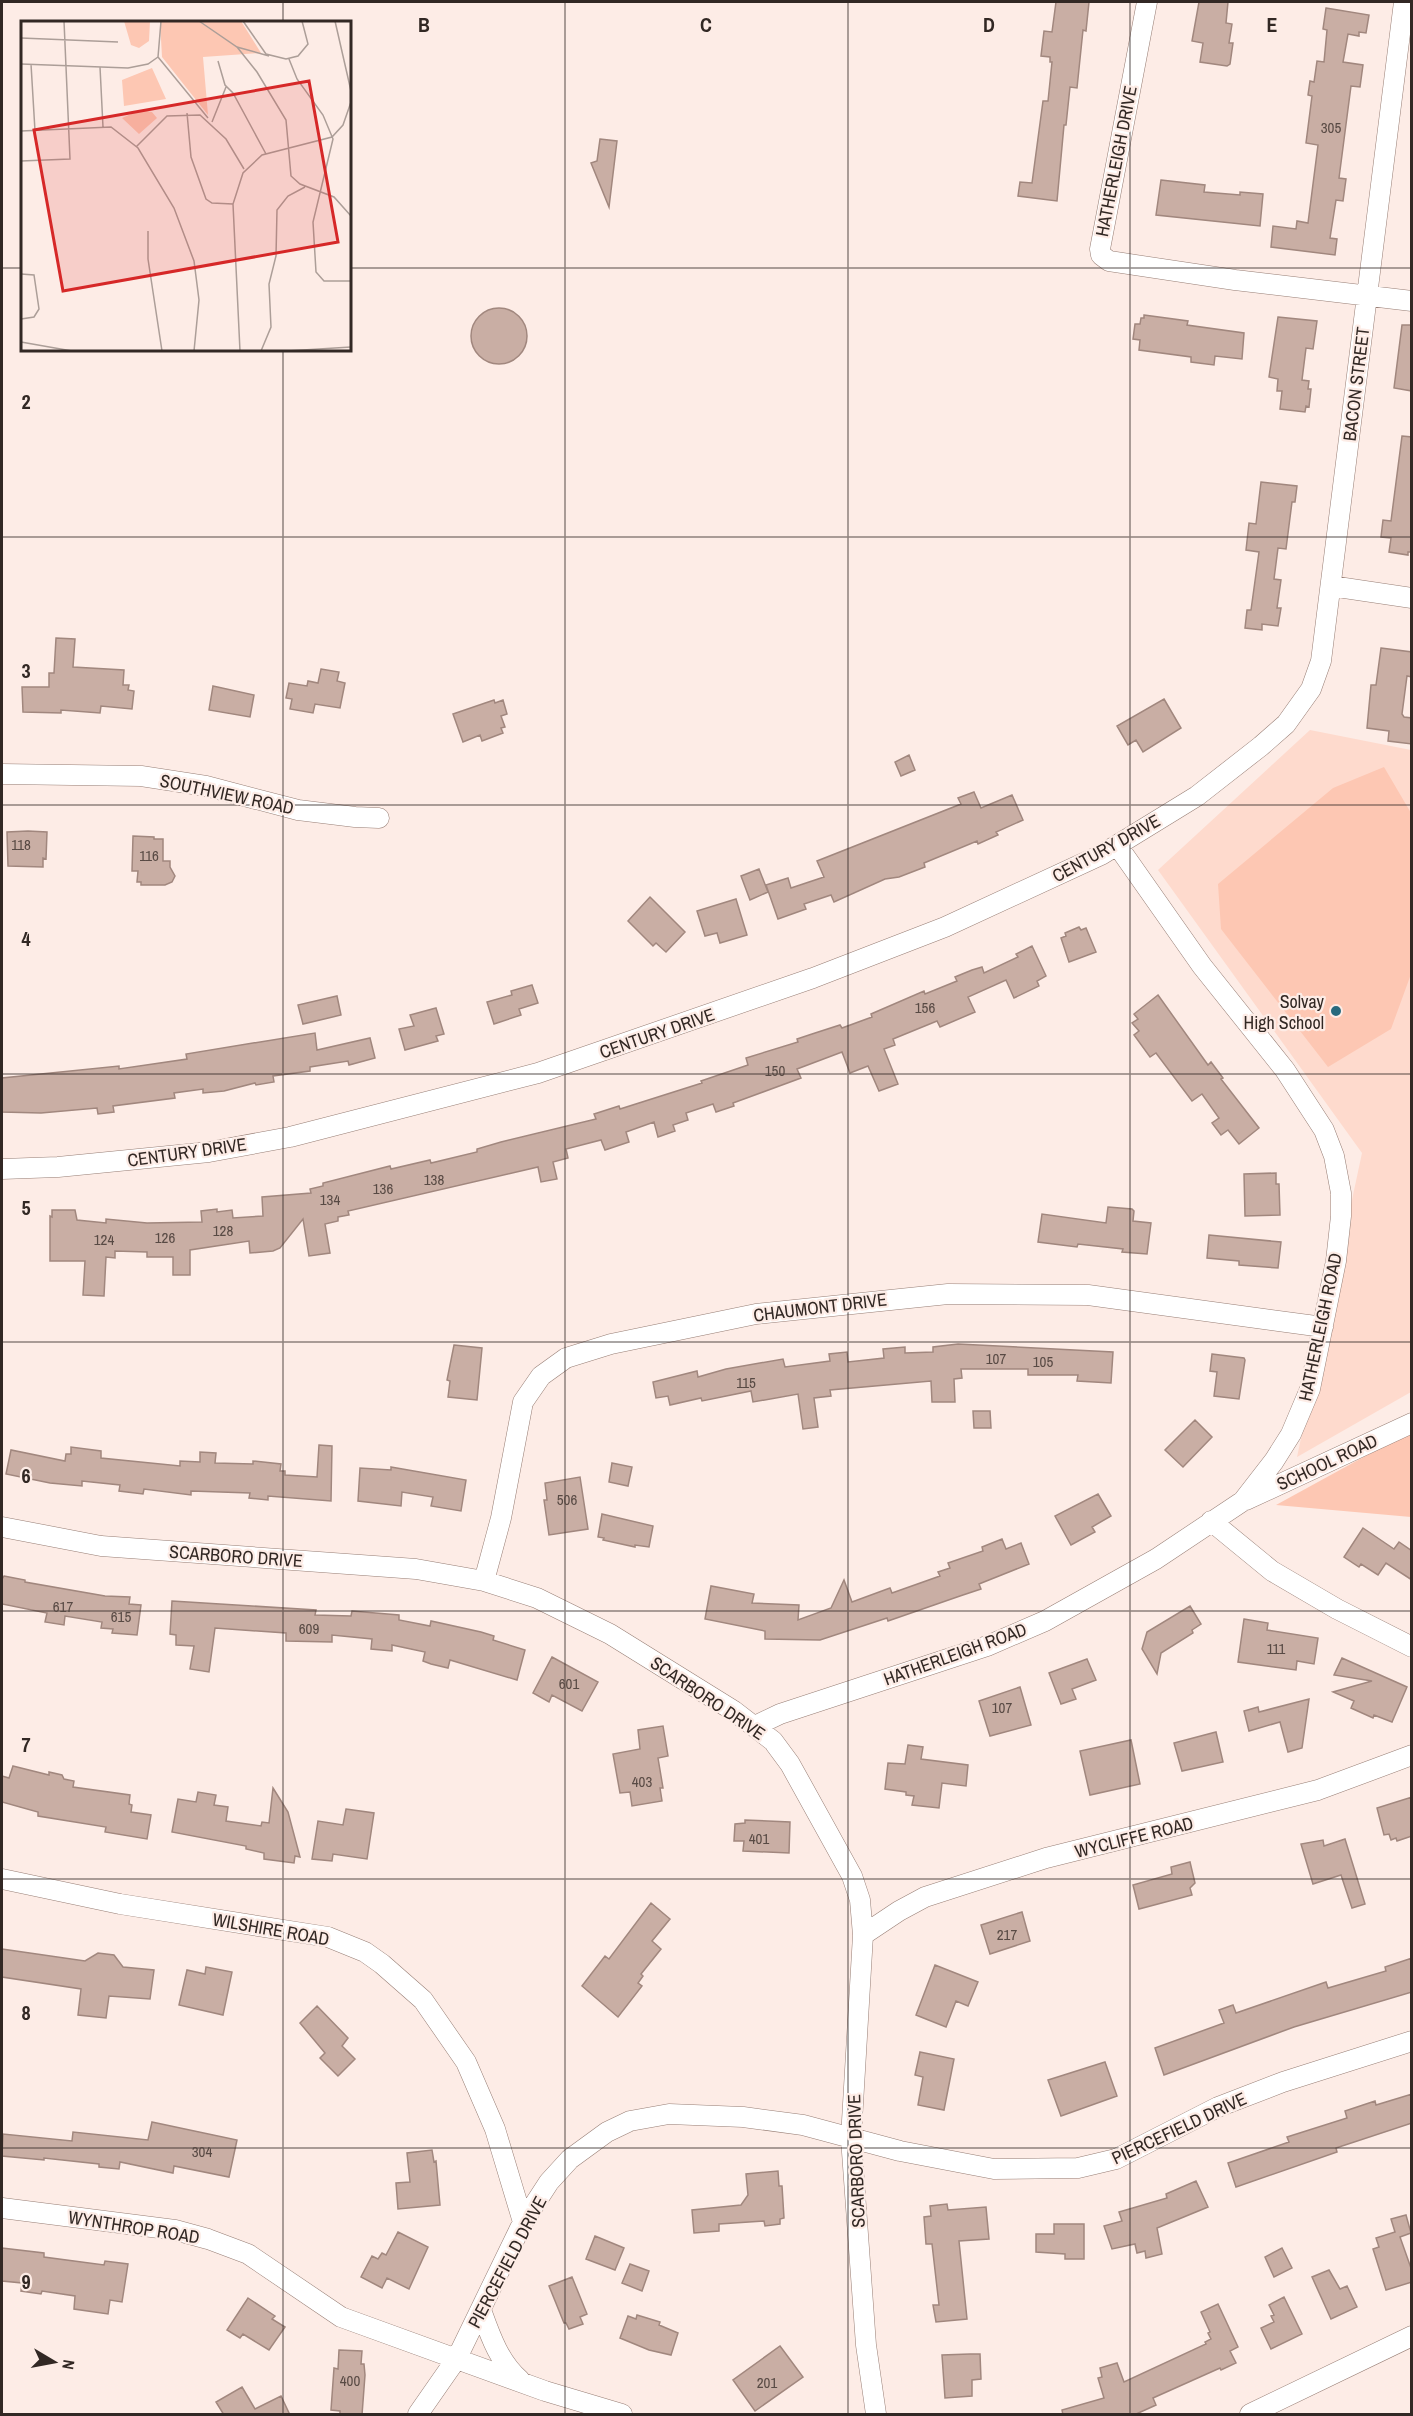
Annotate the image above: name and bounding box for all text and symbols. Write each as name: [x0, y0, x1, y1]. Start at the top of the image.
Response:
text: B: [418, 11, 430, 38]
text: C: [700, 11, 712, 38]
text: D: [983, 11, 995, 38]
text: E: [1267, 11, 1278, 38]
inset map: [21, 21, 351, 351]
street label: HATHERLEIGH DRIVE: [1089, 83, 1143, 239]
house number: 305: [1321, 117, 1341, 138]
street label: BACON STREET: [1337, 325, 1375, 443]
text: 2: [21, 388, 31, 415]
text: 3: [21, 657, 31, 684]
street label: SOUTHVIEW ROAD: [158, 768, 296, 820]
street label: CENTURY DRIVE: [1047, 808, 1165, 888]
house number: 118: [11, 834, 31, 855]
house number: 116: [139, 845, 159, 866]
text: 4: [21, 925, 31, 952]
place label: Solvay High School: [1244, 989, 1325, 1035]
house number: 156: [915, 997, 935, 1018]
street label: CENTURY DRIVE: [596, 1002, 718, 1064]
marker: Solvay High School: [1329, 1004, 1343, 1018]
house number: 150: [765, 1060, 785, 1081]
street label: CENTURY DRIVE: [126, 1131, 248, 1173]
house number: 138: [424, 1169, 444, 1190]
house number: 136: [373, 1178, 393, 1199]
house number: 134: [320, 1189, 340, 1210]
text: 5: [21, 1194, 31, 1221]
house number: 128: [213, 1220, 233, 1241]
house number: 126: [155, 1227, 175, 1248]
house number: 124: [94, 1229, 114, 1250]
street label: HATHERLEIGH ROAD: [1292, 1251, 1348, 1403]
street label: CHAUMONT DRIVE: [752, 1286, 888, 1328]
house number: 107: [986, 1348, 1006, 1369]
house number: 105: [1033, 1351, 1053, 1372]
house number: 115: [736, 1372, 756, 1393]
street label: SCHOOL ROAD: [1273, 1428, 1381, 1496]
text: 6: [21, 1462, 31, 1489]
house number: 506: [557, 1489, 577, 1510]
street label: SCARBORO DRIVE: [168, 1539, 304, 1573]
house number: 617: [53, 1596, 73, 1617]
house number: 615: [111, 1606, 131, 1627]
street label: HATHERLEIGH ROAD: [880, 1616, 1030, 1692]
house number: 609: [299, 1618, 319, 1639]
house number: 111: [1267, 1638, 1286, 1659]
street label: SCARBORO DRIVE: [646, 1650, 770, 1746]
house number: 601: [559, 1673, 579, 1694]
house number: 107: [992, 1697, 1012, 1718]
text: 7: [21, 1731, 31, 1758]
house number: 403: [632, 1771, 652, 1792]
street label: WYCLIFFE ROAD: [1072, 1810, 1196, 1864]
house number: 401: [749, 1828, 769, 1849]
street label: WILSHIRE ROAD: [211, 1906, 331, 1952]
house number: 217: [997, 1924, 1017, 1945]
text: 8: [21, 1999, 31, 2026]
street label: PIERCEFIELD DRIVE: [1108, 2086, 1250, 2170]
street label: SCARBORO DRIVE: [841, 2094, 871, 2228]
house number: 304: [192, 2141, 212, 2162]
street label: PIERCEFIELD DRIVE: [462, 2192, 552, 2332]
street label: WYNTHROP ROAD: [67, 2204, 201, 2250]
text: 9: [21, 2268, 31, 2295]
north arrow: [24, 2332, 84, 2392]
text: N: [57, 2358, 80, 2371]
house number: 400: [340, 2370, 360, 2391]
house number: 201: [757, 2372, 777, 2393]

